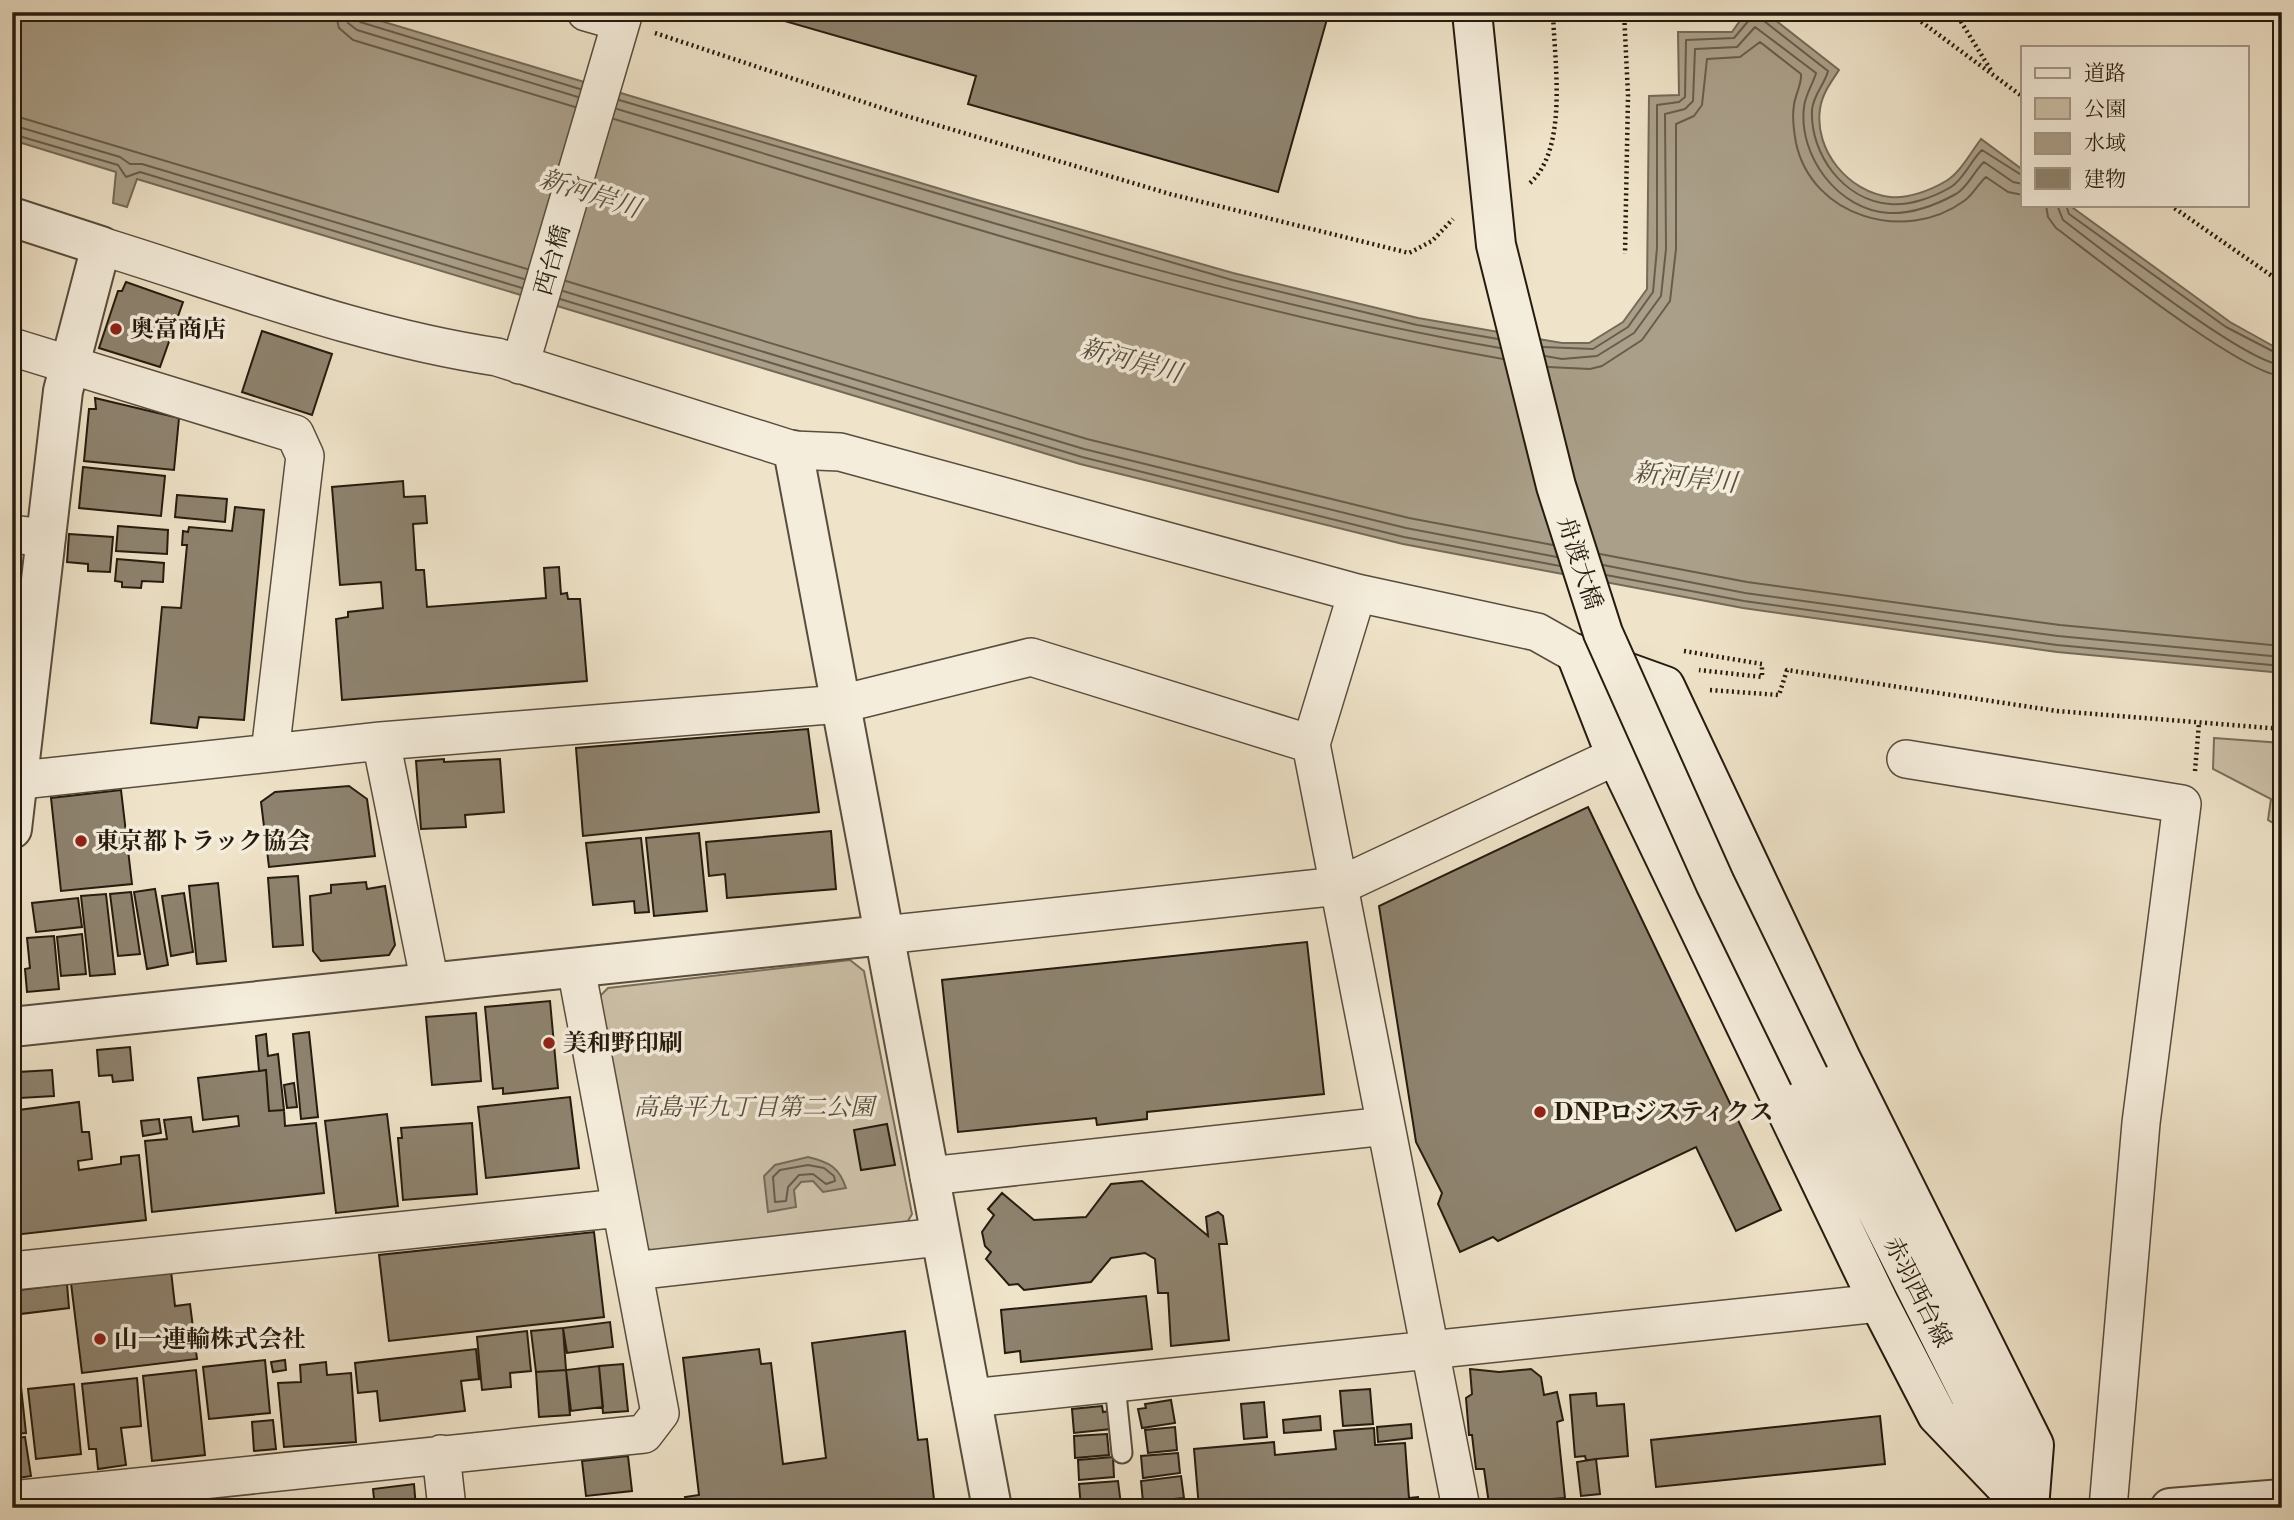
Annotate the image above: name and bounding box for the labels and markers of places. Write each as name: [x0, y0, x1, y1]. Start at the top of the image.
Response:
place label: 奥富商店: [130, 315, 226, 345]
marker: 奥富商店: [108, 321, 124, 337]
place label: 東京都トラック協会: [95, 827, 311, 857]
marker: 東京都トラック協会: [73, 833, 89, 849]
place label: 美和野印刷: [563, 1029, 683, 1059]
marker: 美和野印刷: [541, 1035, 557, 1051]
place label: DNPロジスティクス: [1554, 1098, 1774, 1128]
marker: DNPロジスティクス: [1532, 1104, 1548, 1120]
place label: 山一連輸株式会社: [114, 1325, 306, 1355]
marker: 山一連輸株式会社: [92, 1331, 108, 1347]

